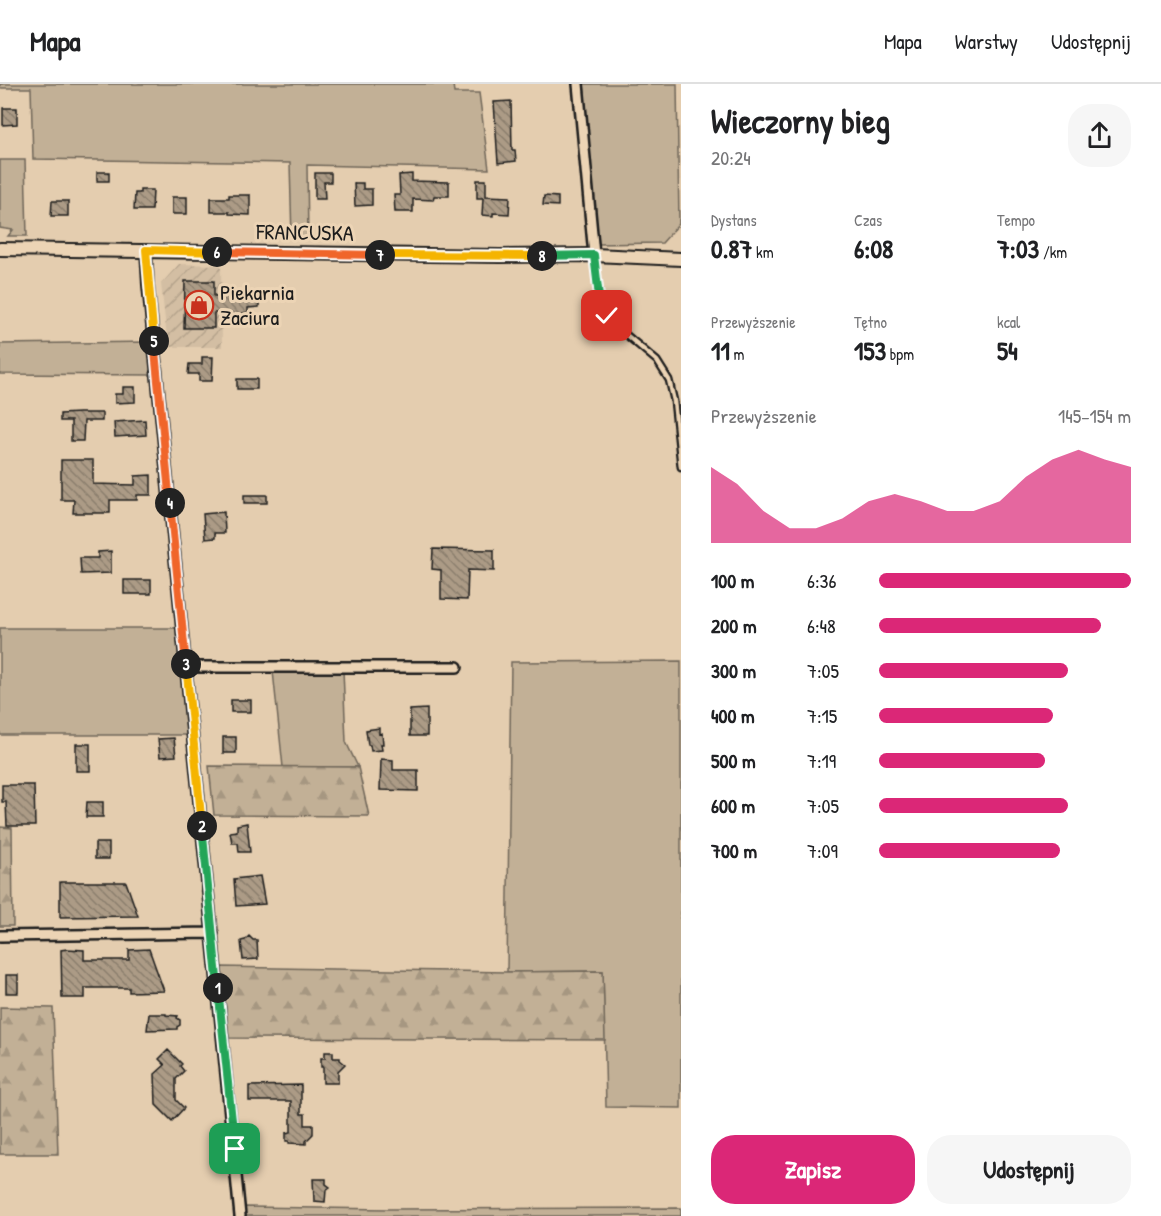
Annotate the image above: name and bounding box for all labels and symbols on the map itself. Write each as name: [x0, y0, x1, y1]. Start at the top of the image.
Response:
street label: FRANCUSKA: [255, 216, 354, 248]
pin: 6: [202, 237, 232, 267]
pin: 7: [365, 240, 395, 270]
pin: 8: [527, 241, 557, 271]
place label: Piekarnia Zaciura: [220, 277, 294, 332]
shop icon: Piekarnia Zaciura: [183, 289, 215, 321]
pin: [581, 290, 632, 341]
pin: 5: [139, 326, 169, 356]
pin: 4: [155, 488, 185, 518]
pin: 3: [171, 649, 201, 679]
pin: 2: [187, 811, 217, 841]
pin: 1: [203, 973, 233, 1003]
pin: [209, 1123, 260, 1174]

